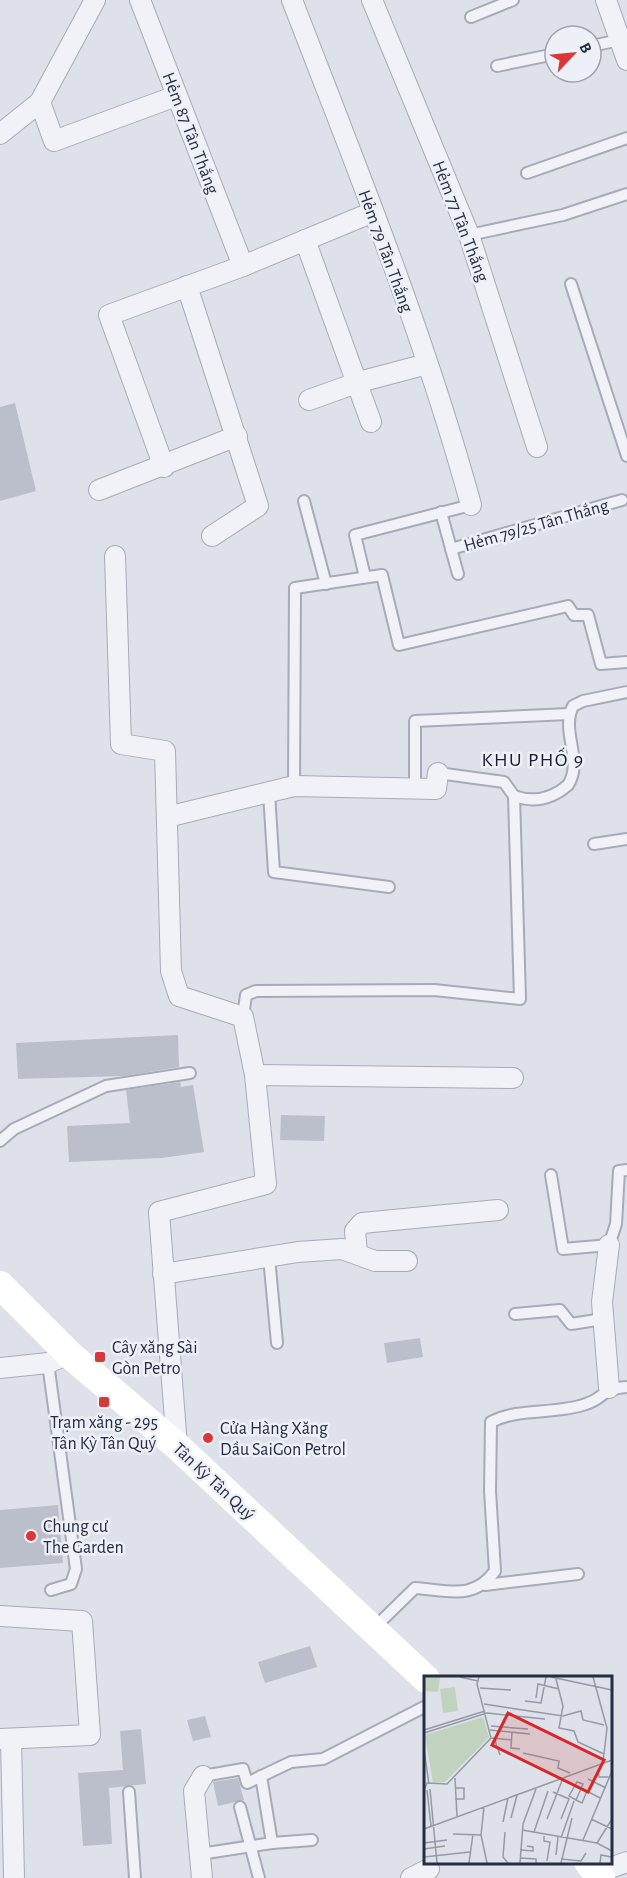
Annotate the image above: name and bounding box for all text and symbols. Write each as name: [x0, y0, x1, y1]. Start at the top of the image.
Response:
north arrow: [543, 24, 603, 84]
text: B: [576, 40, 595, 56]
street label: Hẻm 87 Tân Thắng: [159, 70, 223, 197]
street label: Hẻm 77 Tân Thắng: [429, 158, 492, 284]
street label: Hẻm 79 Tân Thắng: [355, 187, 417, 315]
street label: Hẻm 79/25 Tân Thắng: [462, 496, 611, 555]
district label: KHU PHỐ 9: [481, 747, 585, 770]
place label: Cây xăng Sài Gòn Petro: [112, 1339, 198, 1378]
marker: Cây xăng Sài Gòn Petro: [93, 1350, 107, 1364]
marker: Trạm xăng - 295 Tân Kỳ Tân Quý: [97, 1395, 111, 1409]
place label: Trạm xăng - 295 Tân Kỳ Tân Quý: [50, 1414, 158, 1453]
place label: Cửa Hàng Xăng Dầu SaiGon Petrol: [220, 1420, 346, 1459]
marker: Cửa Hàng Xăng Dầu SaiGon Petrol: [201, 1431, 215, 1445]
street label: Tân Kỳ Tân Quý: [169, 1439, 258, 1524]
place label: Chung cư The Garden: [43, 1518, 124, 1557]
marker: Chung cư The Garden: [24, 1529, 38, 1543]
inset map: [424, 1676, 612, 1863]

